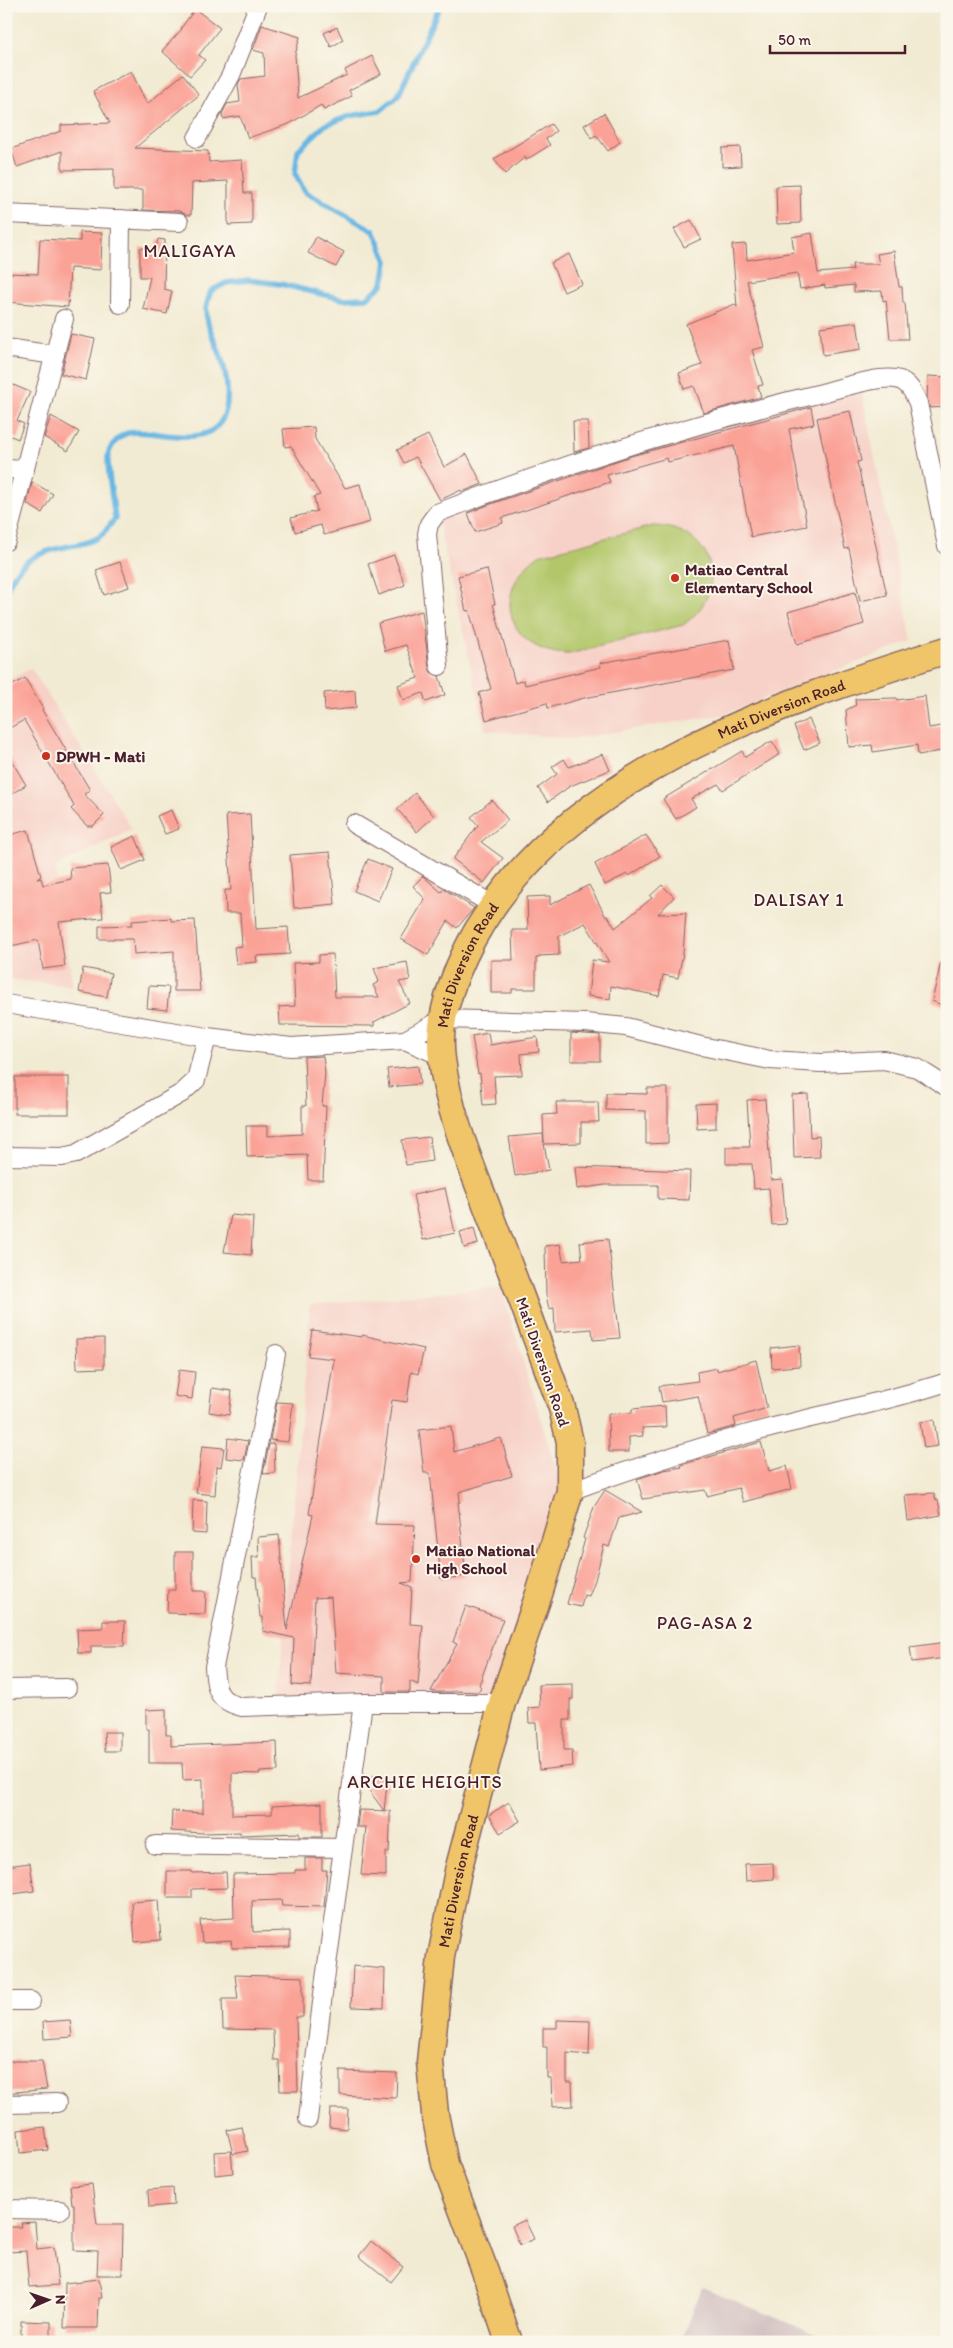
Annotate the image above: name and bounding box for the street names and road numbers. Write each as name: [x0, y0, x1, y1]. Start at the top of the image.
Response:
street label: Mati Diversion Road: [714, 674, 848, 743]
street label: Mati Diversion Road: [432, 898, 502, 1029]
street label: Mati Diversion Road: [512, 1295, 574, 1430]
street label: Mati Diversion Road: [434, 1812, 482, 1949]

